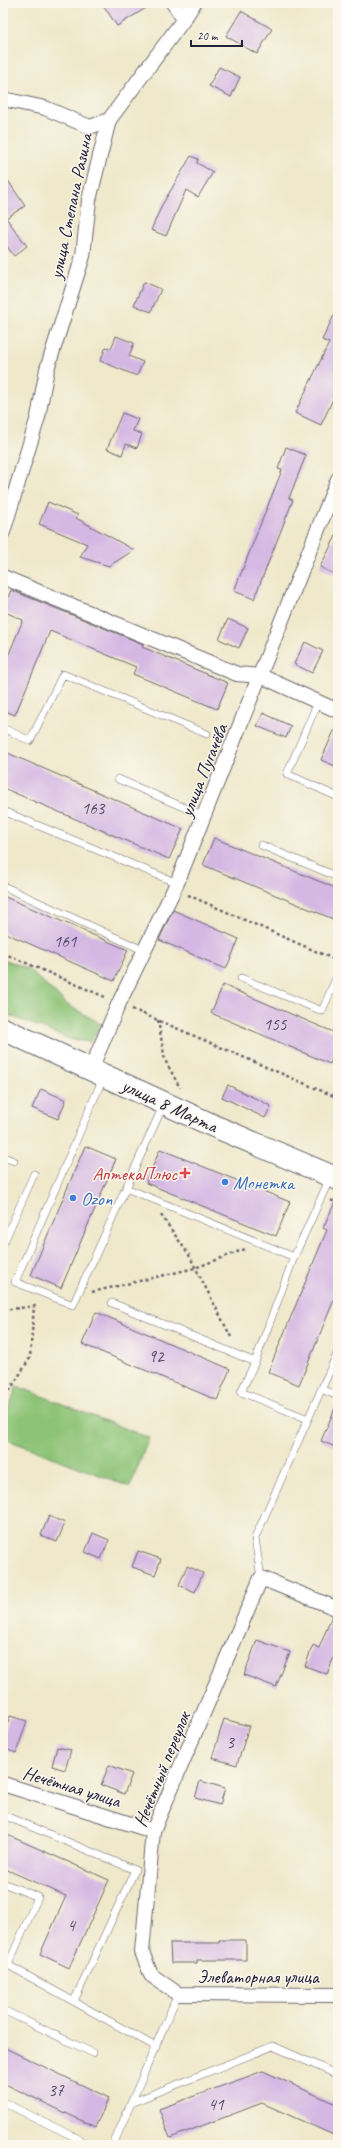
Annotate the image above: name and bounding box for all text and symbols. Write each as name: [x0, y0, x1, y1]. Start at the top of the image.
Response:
scale bar: [191, 22, 242, 48]
text: 20 m: [197, 28, 219, 44]
street label: улица Степана Разина: [44, 129, 99, 282]
street label: улица Пугачёва: [174, 719, 234, 821]
house number: 163: [82, 798, 106, 819]
house number: 161: [54, 931, 78, 952]
house number: 155: [264, 1014, 288, 1035]
street label: улица 8 Марта: [117, 1073, 222, 1139]
place label: АптекаПлюс: [92, 1162, 178, 1186]
marker: АптекаПлюс: [180, 1168, 190, 1178]
place label: Монетка: [233, 1171, 296, 1195]
marker: Монетка: [220, 1177, 230, 1187]
place label: Ozon: [81, 1187, 113, 1211]
marker: Ozon: [68, 1193, 78, 1203]
house number: 92: [148, 1346, 165, 1367]
street label: Нечётный переулок: [128, 1707, 197, 1830]
house number: 3: [226, 1732, 235, 1753]
street label: Нечётная улица: [20, 1761, 125, 1814]
house number: 4: [67, 1915, 77, 1936]
street label: Элеваторная улица: [197, 1965, 320, 1989]
house number: 37: [48, 2080, 65, 2101]
house number: 41: [208, 2094, 225, 2115]

